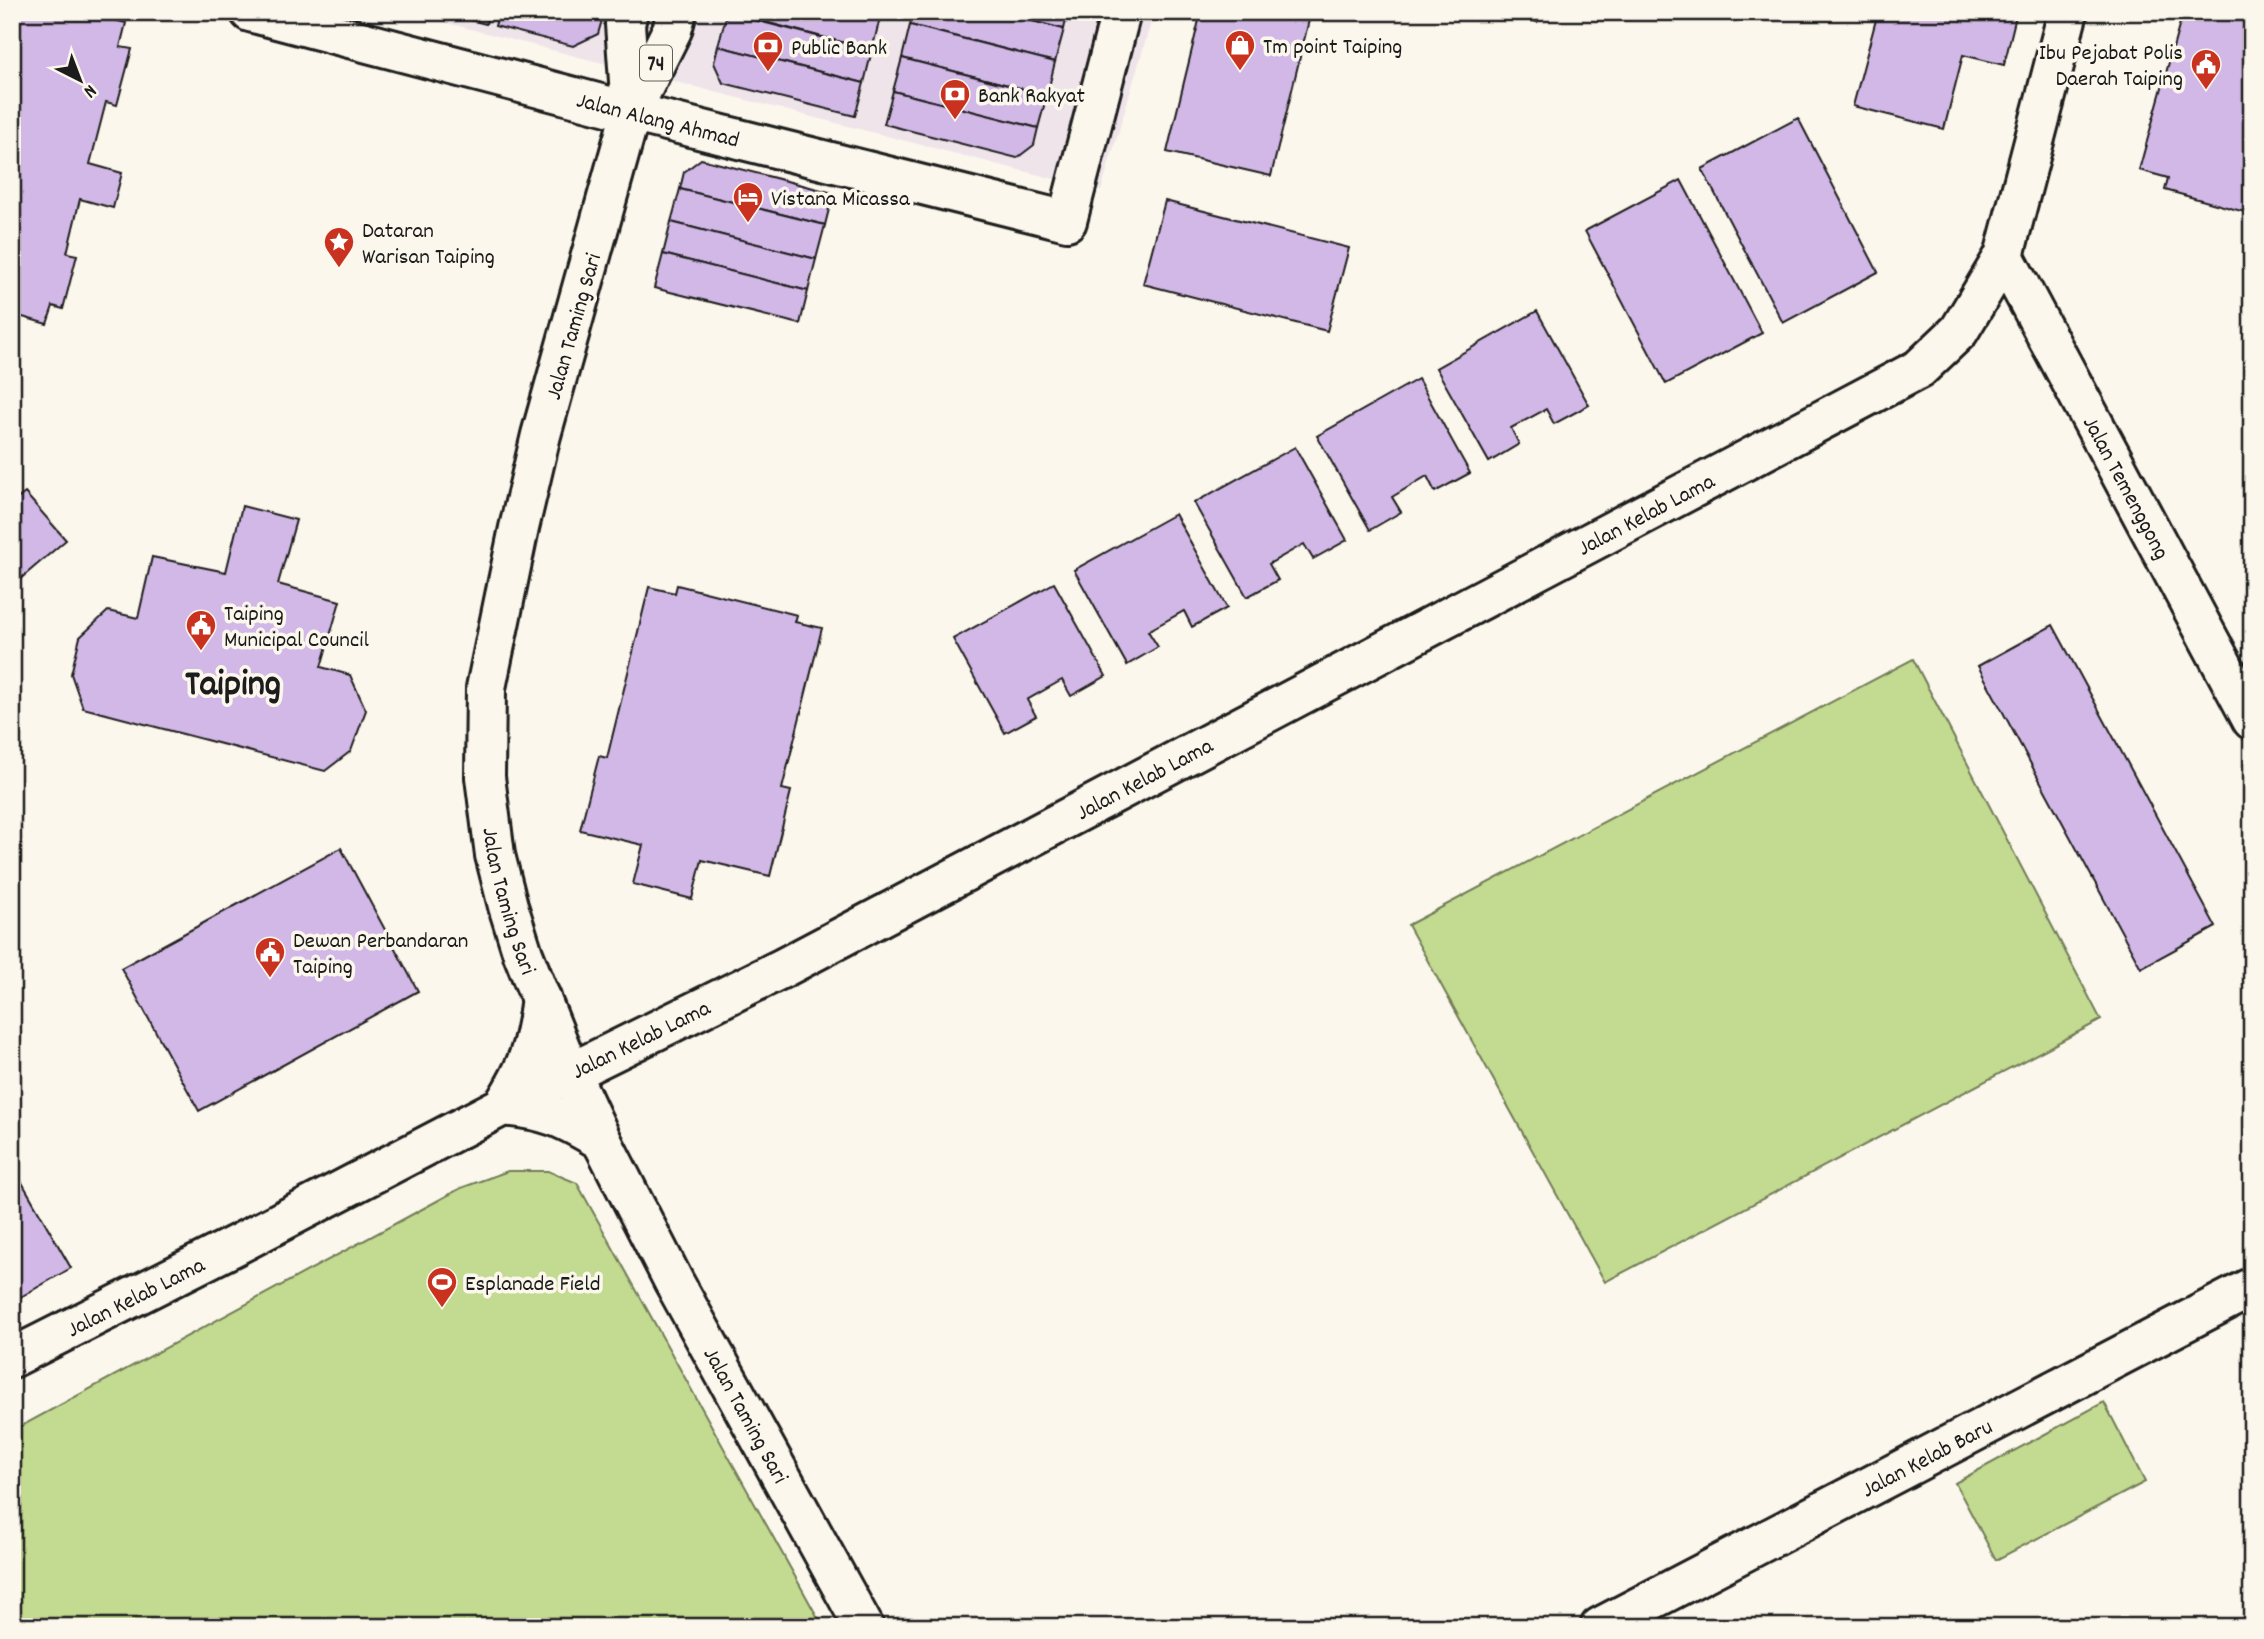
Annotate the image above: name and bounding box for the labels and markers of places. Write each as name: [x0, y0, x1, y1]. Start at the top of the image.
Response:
shop icon: Tm point Taiping: [1223, 28, 1257, 72]
bank icon: Public Bank: [751, 29, 785, 73]
place label: Tm point Taiping: [1263, 32, 1402, 65]
place label: Public Bank: [791, 33, 887, 66]
place label: Ibu Pejabat Polis Daerah Taiping: [2039, 38, 2183, 97]
public building icon: Ibu Pejabat Polis Daerah Taiping: [2189, 47, 2223, 91]
bank icon: Bank Rakyat: [938, 77, 972, 121]
place label: Bank Rakyat: [978, 81, 1085, 114]
hotel icon: Vistana Micassa: [731, 180, 765, 224]
place label: Vistana Micassa: [771, 184, 911, 217]
place label: Dataran Warisan Taiping: [362, 216, 495, 275]
place icon: Dataran Warisan Taiping: [322, 225, 356, 269]
place label: Taiping Municipal Council: [224, 599, 369, 658]
public building icon: Taiping Municipal Council: [184, 608, 218, 652]
place label: Dewan Perbandaran Taiping: [293, 926, 468, 985]
public building icon: Dewan Perbandaran Taiping: [253, 935, 287, 979]
sports icon: Esplanade Field: [425, 1265, 459, 1309]
place label: Esplanade Field: [465, 1269, 600, 1302]

